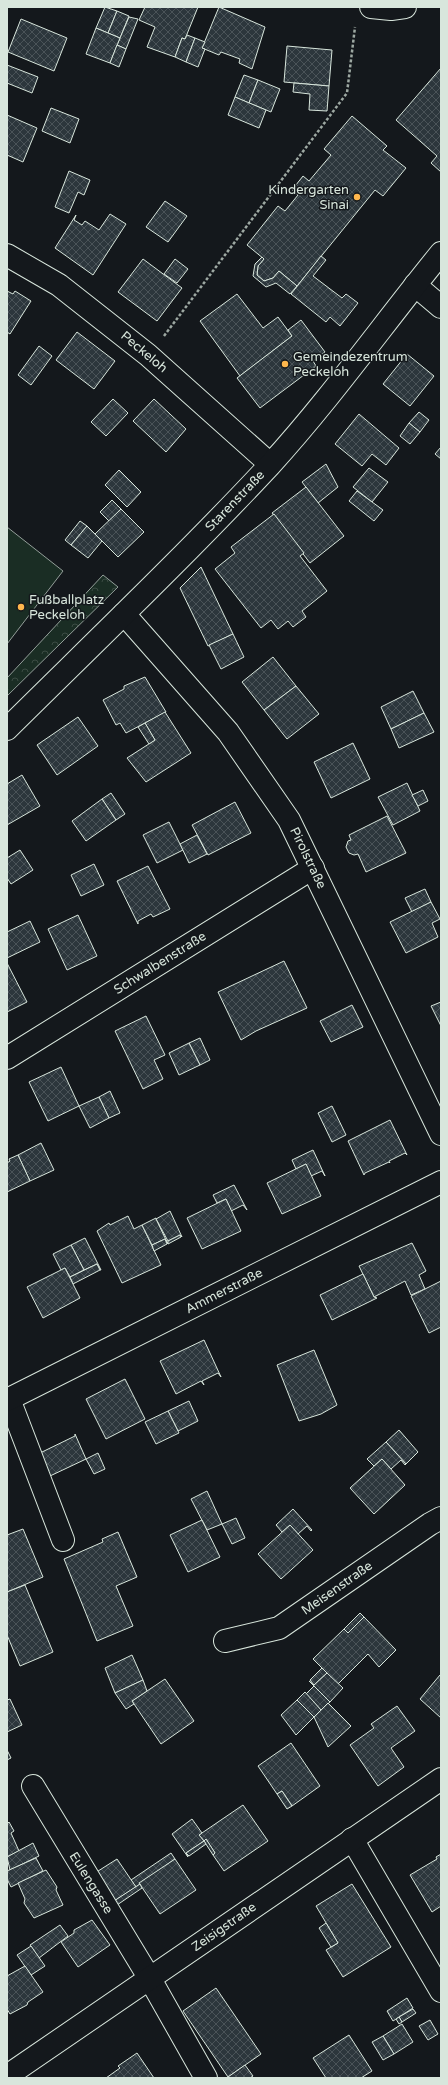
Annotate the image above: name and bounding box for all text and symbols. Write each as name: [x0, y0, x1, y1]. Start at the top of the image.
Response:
place label: Kindergarten Sinai: [268, 182, 349, 213]
marker: Kindergarten Sinai: [352, 192, 362, 202]
street label: Peckeloh: [117, 328, 171, 376]
place label: Gemeindezentrum Peckeloh: [293, 349, 408, 380]
marker: Gemeindezentrum Peckeloh: [280, 359, 290, 369]
street label: Starenstraße: [202, 467, 268, 535]
place label: Fußballplatz Peckeloh: [29, 592, 104, 623]
marker: Fußballplatz Peckeloh: [16, 602, 26, 612]
street label: Pirolstraße: [286, 825, 330, 891]
street label: Schwalbenstraße: [111, 928, 209, 998]
street label: Ammerstraße: [183, 1265, 265, 1317]
street label: Meisenstraße: [298, 1558, 376, 1618]
street label: Eulengasse: [66, 1849, 116, 1917]
street label: Zeisigstraße: [189, 1899, 259, 1955]

